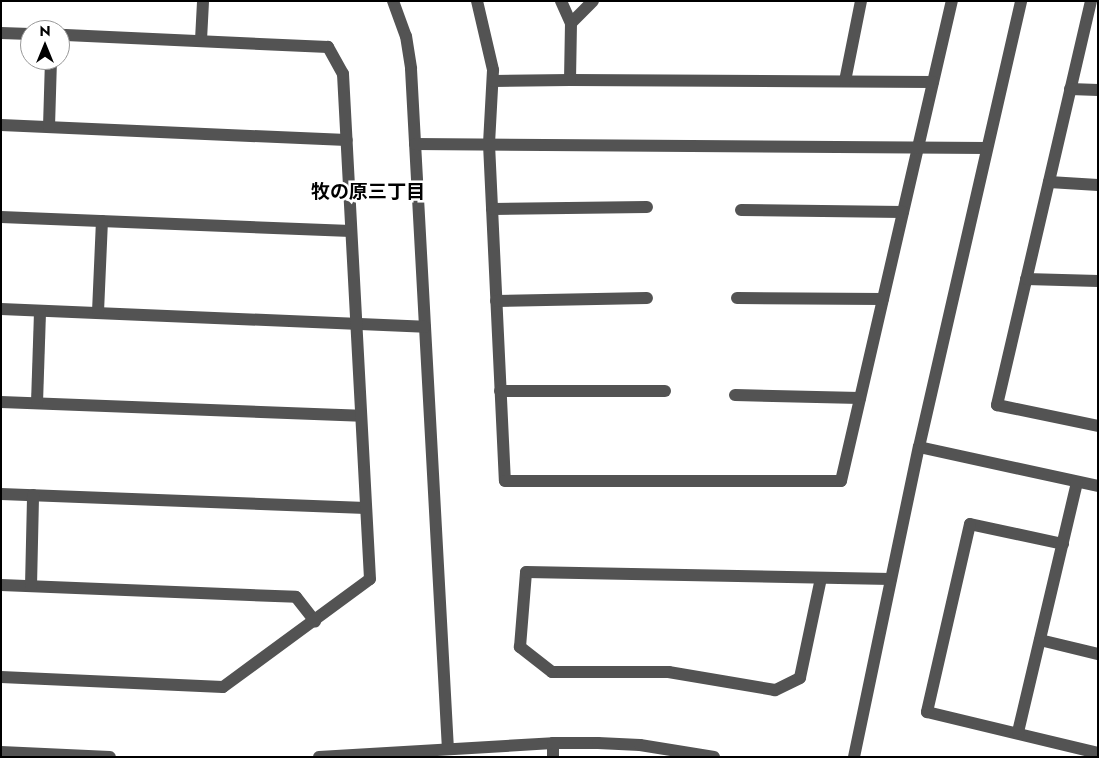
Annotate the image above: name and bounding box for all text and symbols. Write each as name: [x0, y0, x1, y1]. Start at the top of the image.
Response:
north arrow: [20, 20, 70, 70]
text: N: [39, 21, 51, 41]
district label: 牧の原三丁目: [311, 181, 425, 203]

